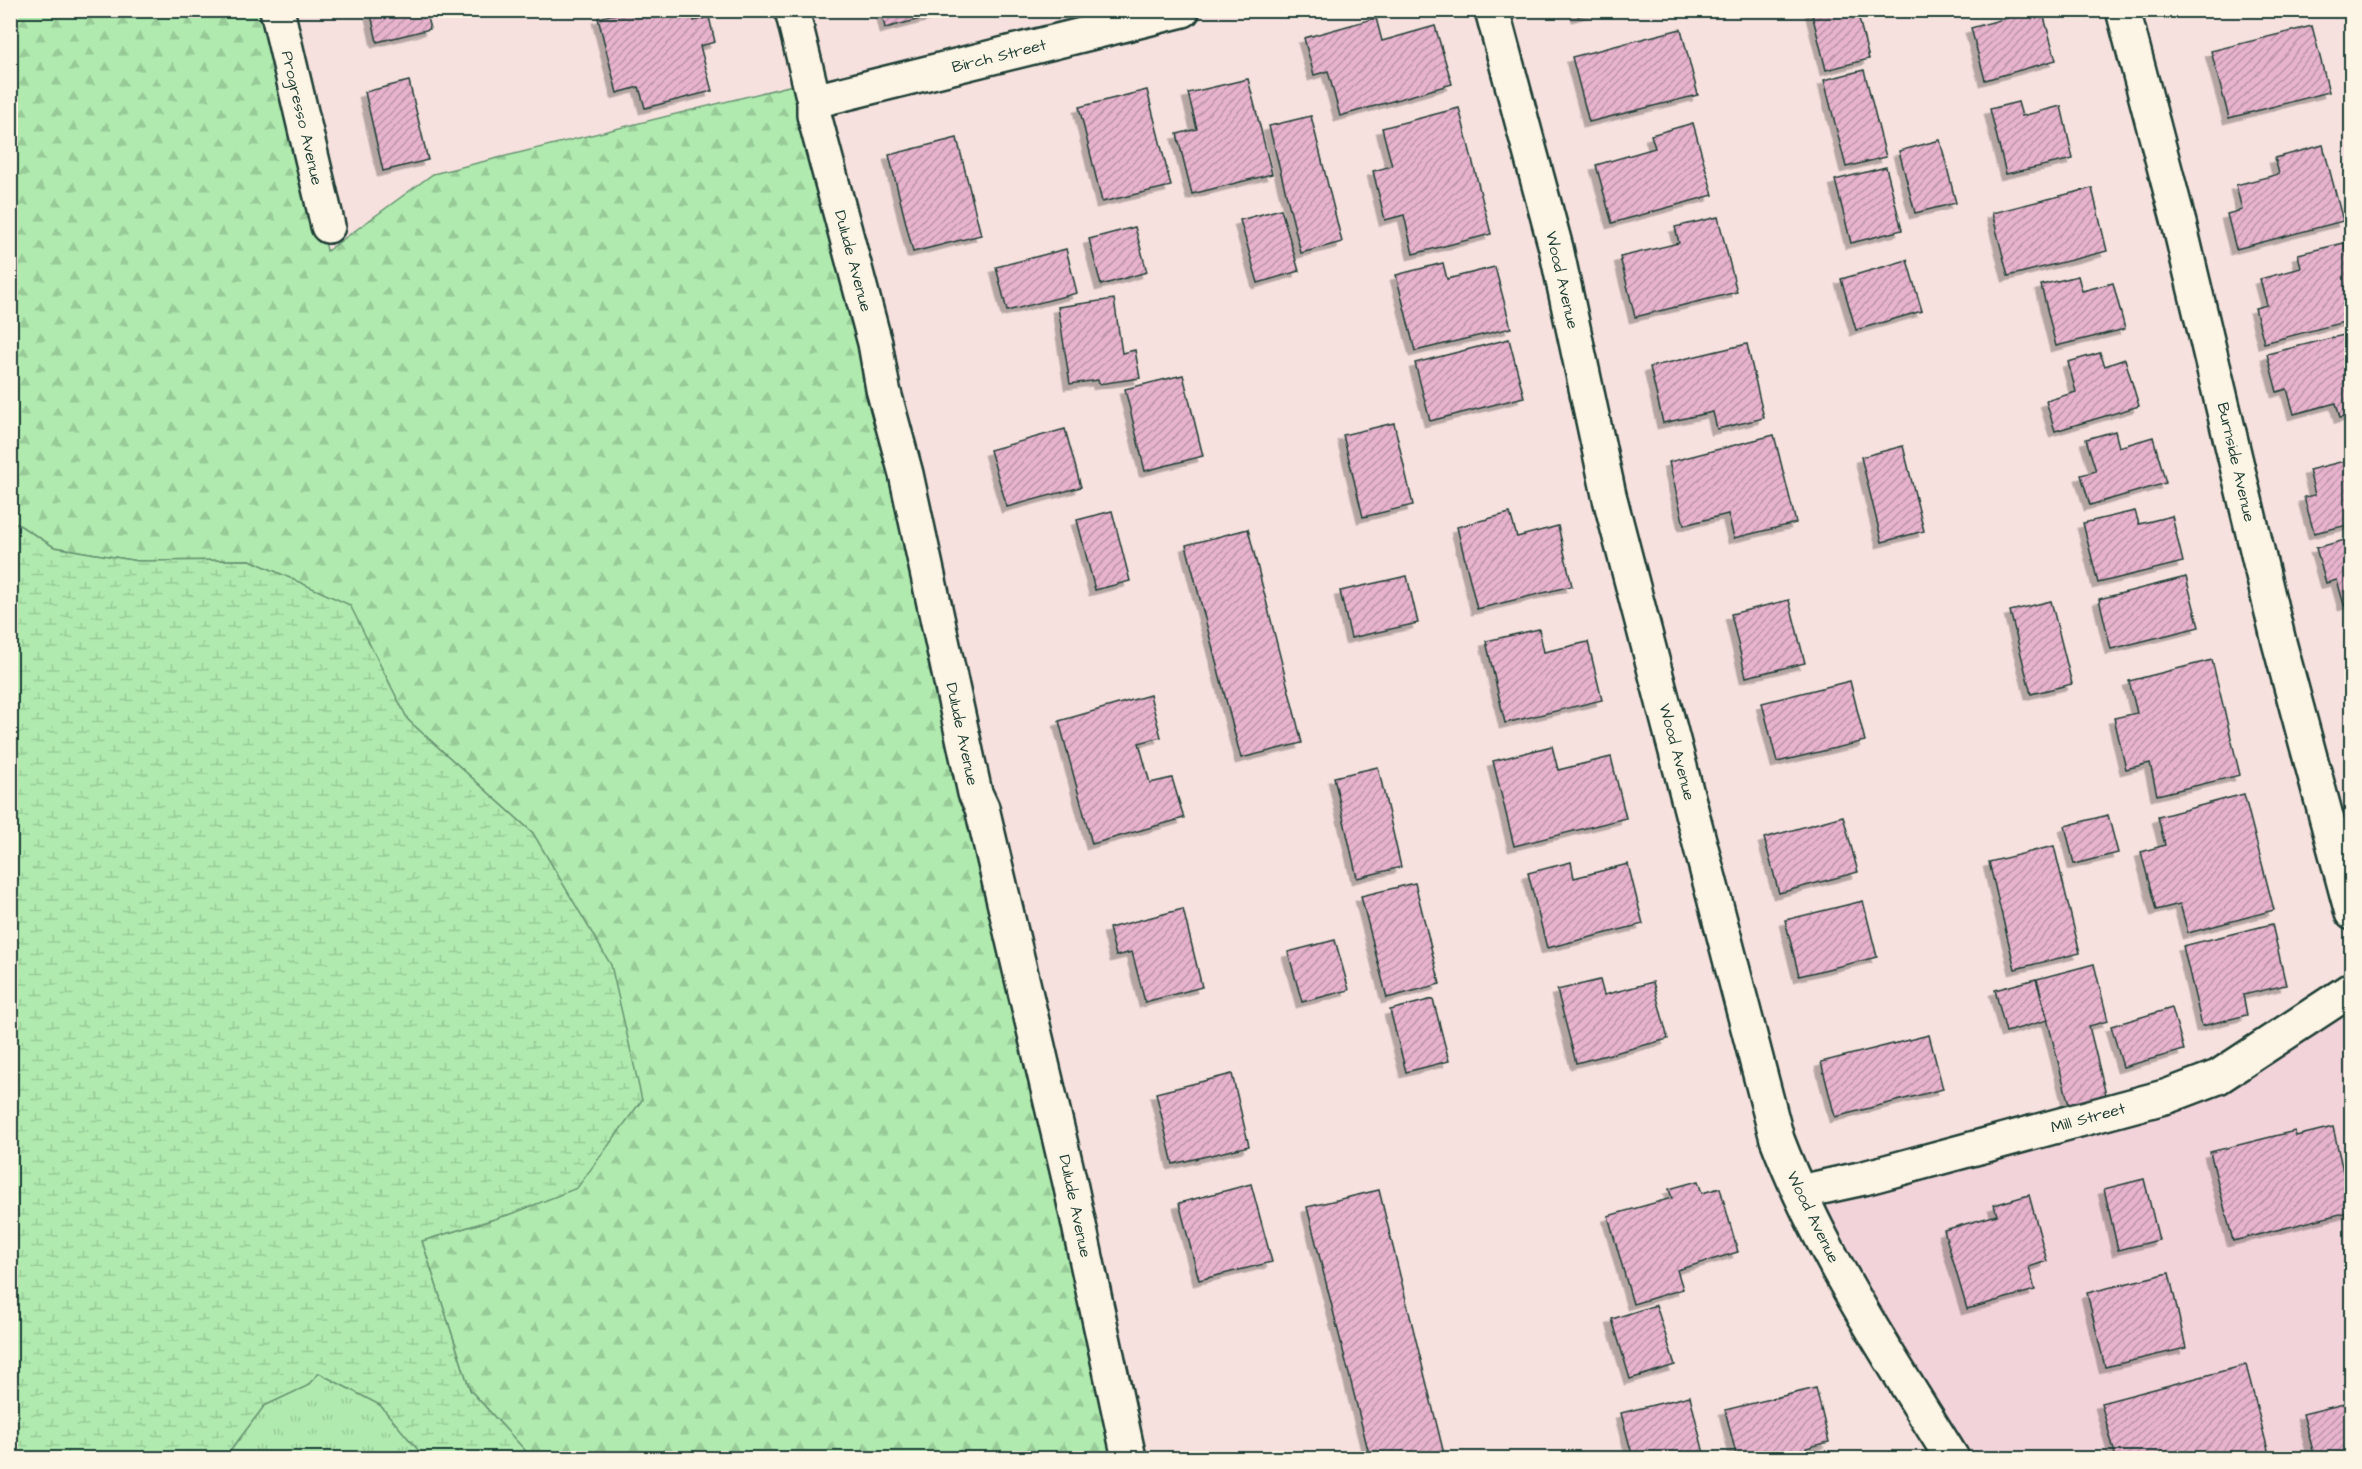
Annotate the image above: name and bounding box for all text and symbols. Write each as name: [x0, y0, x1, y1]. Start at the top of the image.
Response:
street label: Birch Street: [950, 34, 1049, 78]
street label: Progresso Avenue: [275, 49, 328, 188]
street label: Dulude Avenue: [829, 208, 877, 315]
street label: Wood Avenue: [1540, 229, 1584, 331]
street label: Burnside Avenue: [2212, 400, 2261, 524]
street label: Dulude Avenue: [940, 681, 984, 788]
street label: Wood Avenue: [1653, 701, 1701, 803]
street label: Mill Street: [2048, 1097, 2128, 1139]
street label: Dulude Avenue: [1053, 1153, 1097, 1260]
street label: Wood Avenue: [1781, 1167, 1845, 1267]

